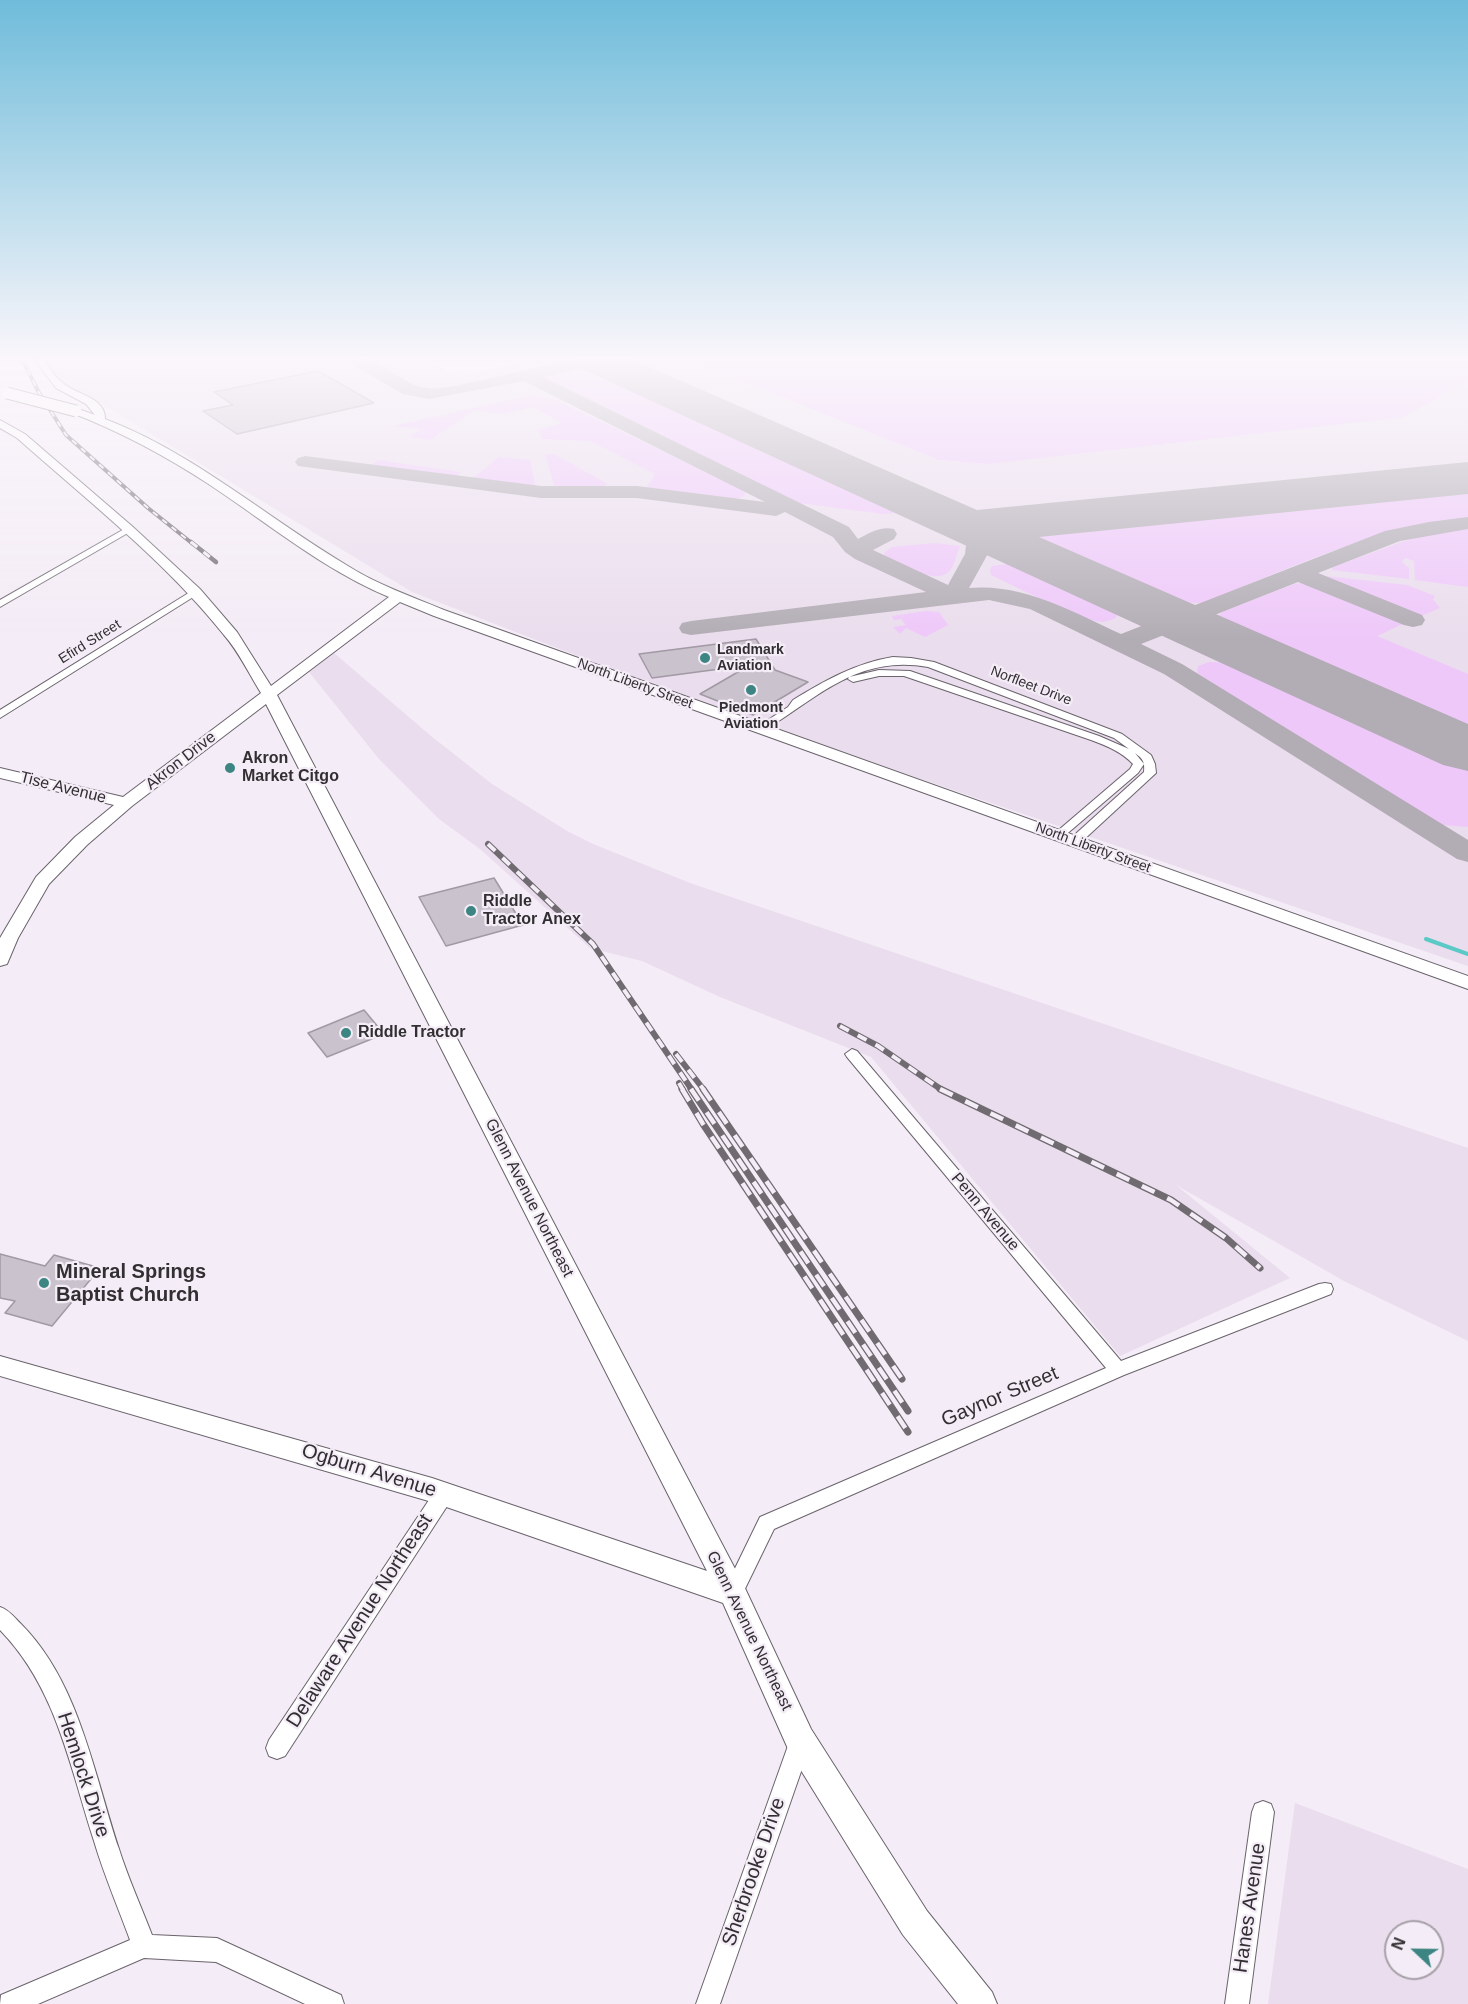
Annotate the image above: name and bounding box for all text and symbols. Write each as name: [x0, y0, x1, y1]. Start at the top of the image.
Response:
street label: Efird Street: [56, 616, 124, 668]
place label: Landmark Aviation: [717, 642, 784, 674]
marker: Landmark Aviation: [698, 651, 712, 665]
street label: North Liberty Street: [575, 655, 695, 713]
street label: Norfleet Drive: [988, 663, 1074, 709]
marker: Piedmont Aviation: [744, 683, 758, 697]
place label: Piedmont Aviation: [719, 700, 783, 732]
street label: Akron Drive: [142, 728, 220, 794]
place label: Akron Market Citgo: [242, 749, 339, 787]
marker: Akron Market Citgo: [223, 761, 237, 775]
street label: Tise Avenue: [18, 768, 108, 808]
street label: North Liberty Street: [1033, 819, 1153, 877]
place label: Riddle Tractor Anex: [483, 892, 581, 930]
marker: Riddle Tractor Anex: [464, 904, 478, 918]
place label: Riddle Tractor: [358, 1023, 466, 1043]
marker: Riddle Tractor: [339, 1026, 353, 1040]
street label: Glenn Avenue Northeast: [481, 1116, 577, 1280]
street label: Penn Avenue: [947, 1169, 1023, 1255]
place label: Mineral Springs Baptist Church: [56, 1260, 206, 1307]
marker: Mineral Springs Baptist Church: [37, 1276, 51, 1290]
street label: Gaynor Street: [938, 1362, 1062, 1432]
street label: Ogburn Avenue: [299, 1439, 439, 1503]
street label: Delaware Avenue Northeast: [282, 1510, 438, 1732]
street label: Glenn Avenue Northeast: [702, 1548, 796, 1714]
street label: Hemlock Drive: [51, 1709, 115, 1841]
street label: Sherbrooke Drive: [717, 1795, 791, 1949]
street label: Hanes Avenue: [1229, 1842, 1271, 1974]
north arrow: [1384, 1920, 1444, 1980]
text: N: [1389, 1935, 1409, 1952]

